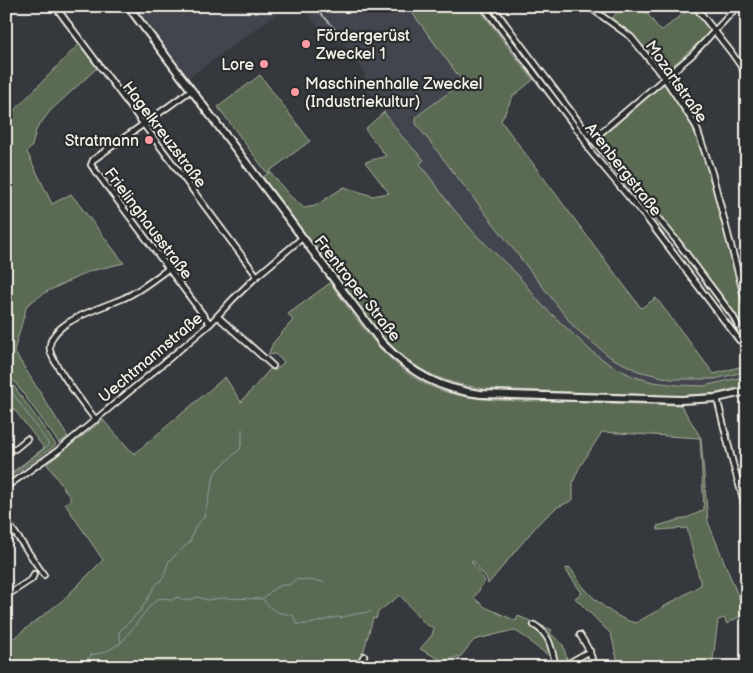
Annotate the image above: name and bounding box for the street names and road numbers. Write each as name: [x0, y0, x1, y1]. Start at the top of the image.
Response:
street label: Mozartstraße: [641, 37, 711, 127]
street label: Hagelkreuzstraße: [118, 78, 210, 192]
street label: Arenbergstraße: [581, 120, 665, 221]
street label: Frielinghausstraße: [100, 164, 196, 284]
street label: Frentroper Straße: [310, 232, 404, 346]
street label: Uechtmannstraße: [95, 309, 207, 407]

